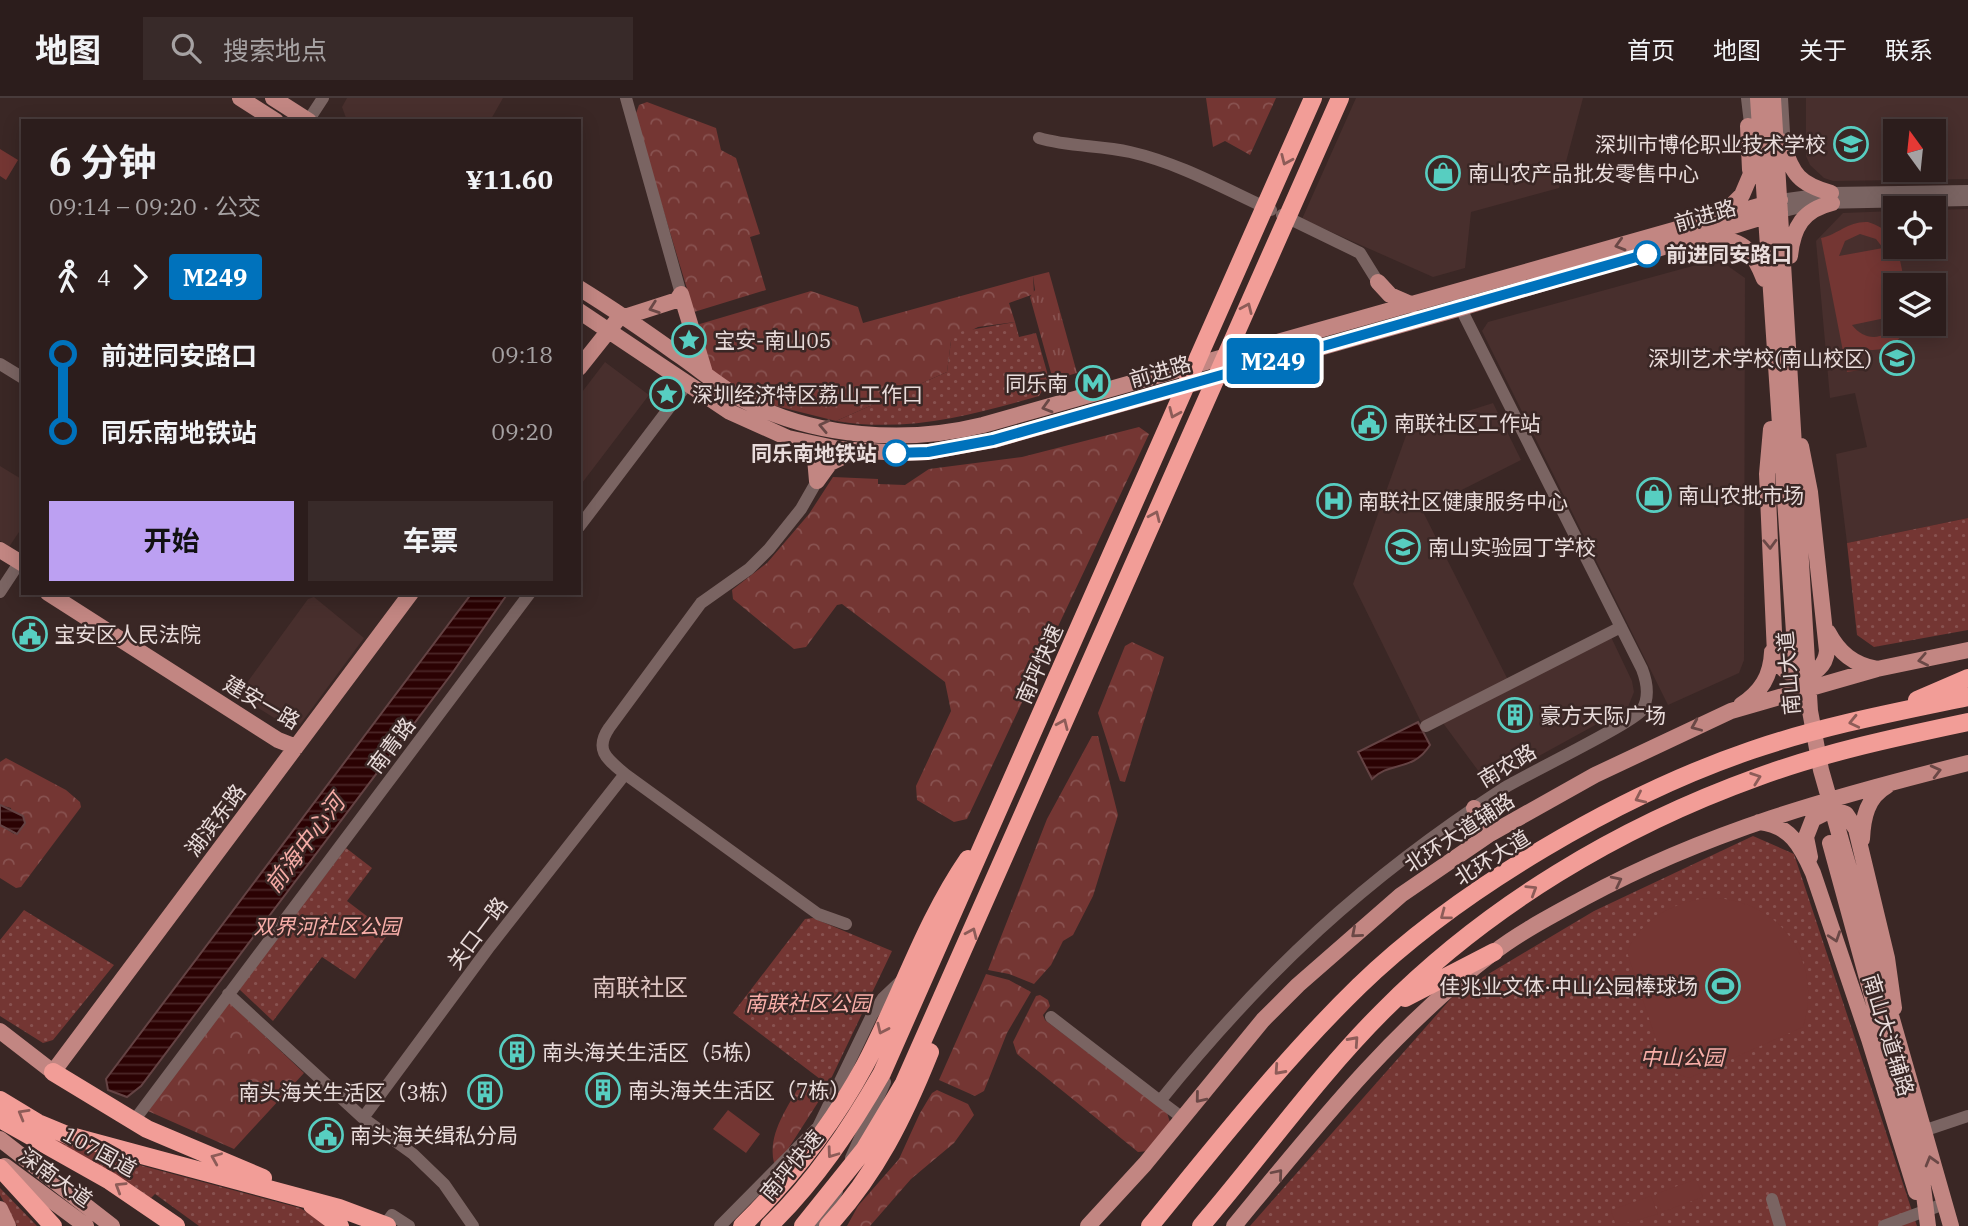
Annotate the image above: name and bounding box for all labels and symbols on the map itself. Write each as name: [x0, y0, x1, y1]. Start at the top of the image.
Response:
north arrow: [1883, 119, 1946, 182]
school or university icon: 深圳市博伦职业技术学校: [1832, 125, 1870, 163]
place label: 深圳市博伦职业技术学校: [1595, 130, 1826, 158]
one-way arrow: [1280, 153, 1294, 166]
shop icon: 南山农产品批发零售中心: [1424, 154, 1462, 192]
place label: 南山农产品批发零售中心: [1468, 159, 1699, 187]
street label: 前进路: [1671, 193, 1739, 237]
one-way arrow: [1614, 237, 1626, 251]
place label: 前进同安路口: [1666, 240, 1792, 268]
marker: 前进同安路口: [1634, 241, 1660, 267]
one-way arrow: [648, 300, 661, 314]
one-way arrow: [1239, 303, 1253, 315]
place icon: 宝安-南山05: [670, 321, 708, 359]
place label: 宝安-南山05: [714, 326, 831, 354]
line badge: M249: [1224, 338, 1322, 384]
school or university icon: 深圳艺术学校(南山校区): [1878, 339, 1916, 377]
place label: 深圳艺术学校(南山校区): [1648, 344, 1872, 372]
street label: 前进路: [1126, 349, 1194, 393]
metro station icon: 同乐南: [1074, 364, 1112, 402]
place label: 同乐南: [1005, 369, 1068, 397]
place icon: 深圳经济特区荔山工作口: [648, 375, 686, 413]
place label: 深圳经济特区荔山工作口: [692, 380, 923, 408]
one-way arrow: [1041, 398, 1053, 413]
public building icon: 南联社区工作站: [1350, 404, 1388, 442]
one-way arrow: [1168, 406, 1182, 419]
place label: 南联社区工作站: [1394, 409, 1541, 437]
one-way arrow: [818, 420, 830, 435]
place label: 同乐南地铁站: [751, 439, 877, 467]
marker: 同乐南地铁站: [883, 440, 909, 466]
shop icon: 南山农批市场: [1635, 476, 1673, 514]
place label: 南山农批市场: [1678, 481, 1804, 509]
hospital icon: 南联社区健康服务中心: [1315, 482, 1353, 520]
place label: 南联社区健康服务中心: [1358, 487, 1568, 515]
one-way arrow: [1147, 511, 1161, 523]
school or university icon: 南山实验园丁学校: [1384, 528, 1422, 566]
place label: 南山实验园丁学校: [1428, 533, 1596, 561]
one-way arrow: [1762, 539, 1778, 550]
public building icon: 宝安区人民法院: [11, 615, 49, 653]
place label: 宝安区人民法院: [54, 620, 201, 648]
street label: 南坪快速: [1009, 620, 1069, 708]
street label: 南山大道: [1770, 630, 1806, 716]
one-way arrow: [1917, 651, 1929, 666]
street label: 建安一路: [219, 669, 305, 735]
building icon: 豪方天际广场: [1496, 696, 1534, 734]
place label: 豪方天际广场: [1540, 701, 1666, 729]
street label: 南青路: [361, 711, 421, 779]
one-way arrow: [1848, 714, 1860, 728]
one-way arrow: [1691, 718, 1703, 732]
one-way arrow: [1055, 719, 1069, 732]
street label: 南农路: [1473, 737, 1541, 793]
one-way arrow: [1930, 765, 1942, 779]
one-way arrow: [1750, 772, 1762, 786]
street label: 湖滨东路: [179, 778, 251, 862]
water label: 前海中心河: [257, 785, 353, 898]
street label: 北环大道辅路: [1399, 787, 1519, 877]
one-way arrow: [1635, 790, 1647, 804]
street label: 北环大道: [1450, 824, 1534, 890]
one-way arrow: [1609, 875, 1622, 889]
one-way arrow: [1524, 886, 1537, 899]
street label: 关口一路: [441, 891, 513, 975]
one-way arrow: [1440, 907, 1453, 920]
park label: 双界河社区公园: [254, 912, 403, 940]
one-way arrow: [1351, 925, 1364, 937]
one-way arrow: [964, 927, 978, 940]
one-way arrow: [1827, 931, 1841, 943]
sports icon: 佳兆业文体·中山公园棒球场: [1704, 967, 1742, 1005]
district label: 南联社区: [592, 971, 688, 1003]
street label: 南山大道辅路: [1857, 971, 1921, 1099]
place label: 佳兆业文体·中山公园棒球场: [1439, 972, 1698, 1000]
park label: 南联社区公园: [745, 989, 874, 1017]
one-way arrow: [876, 1022, 890, 1034]
building icon: 南头海关生活区（5栋）: [498, 1033, 536, 1071]
one-way arrow: [1346, 1037, 1358, 1050]
place label: 南头海关生活区（5栋）: [542, 1038, 765, 1066]
park label: 中山公园: [1640, 1043, 1727, 1071]
one-way arrow: [1275, 1062, 1288, 1075]
building icon: 南头海关生活区（7栋）: [584, 1071, 622, 1109]
building icon: 南头海关生活区（3栋）: [466, 1073, 504, 1111]
place label: 南头海关生活区（7栋）: [628, 1076, 851, 1104]
place label: 南头海关生活区（3栋）: [238, 1078, 461, 1106]
one-way arrow: [1196, 1090, 1209, 1102]
one-way arrow: [17, 1110, 30, 1123]
public building icon: 南头海关缉私分局: [307, 1116, 345, 1154]
street label: 107国道: [58, 1119, 142, 1183]
place label: 南头海关缉私分局: [350, 1121, 518, 1149]
street label: 南坪快速: [753, 1124, 829, 1206]
street label: 深南大道: [14, 1141, 98, 1213]
one-way arrow: [828, 1145, 840, 1158]
one-way arrow: [211, 1152, 223, 1166]
one-way arrow: [1925, 1155, 1940, 1167]
one-way arrow: [1270, 1169, 1282, 1182]
one-way arrow: [114, 1183, 127, 1196]

